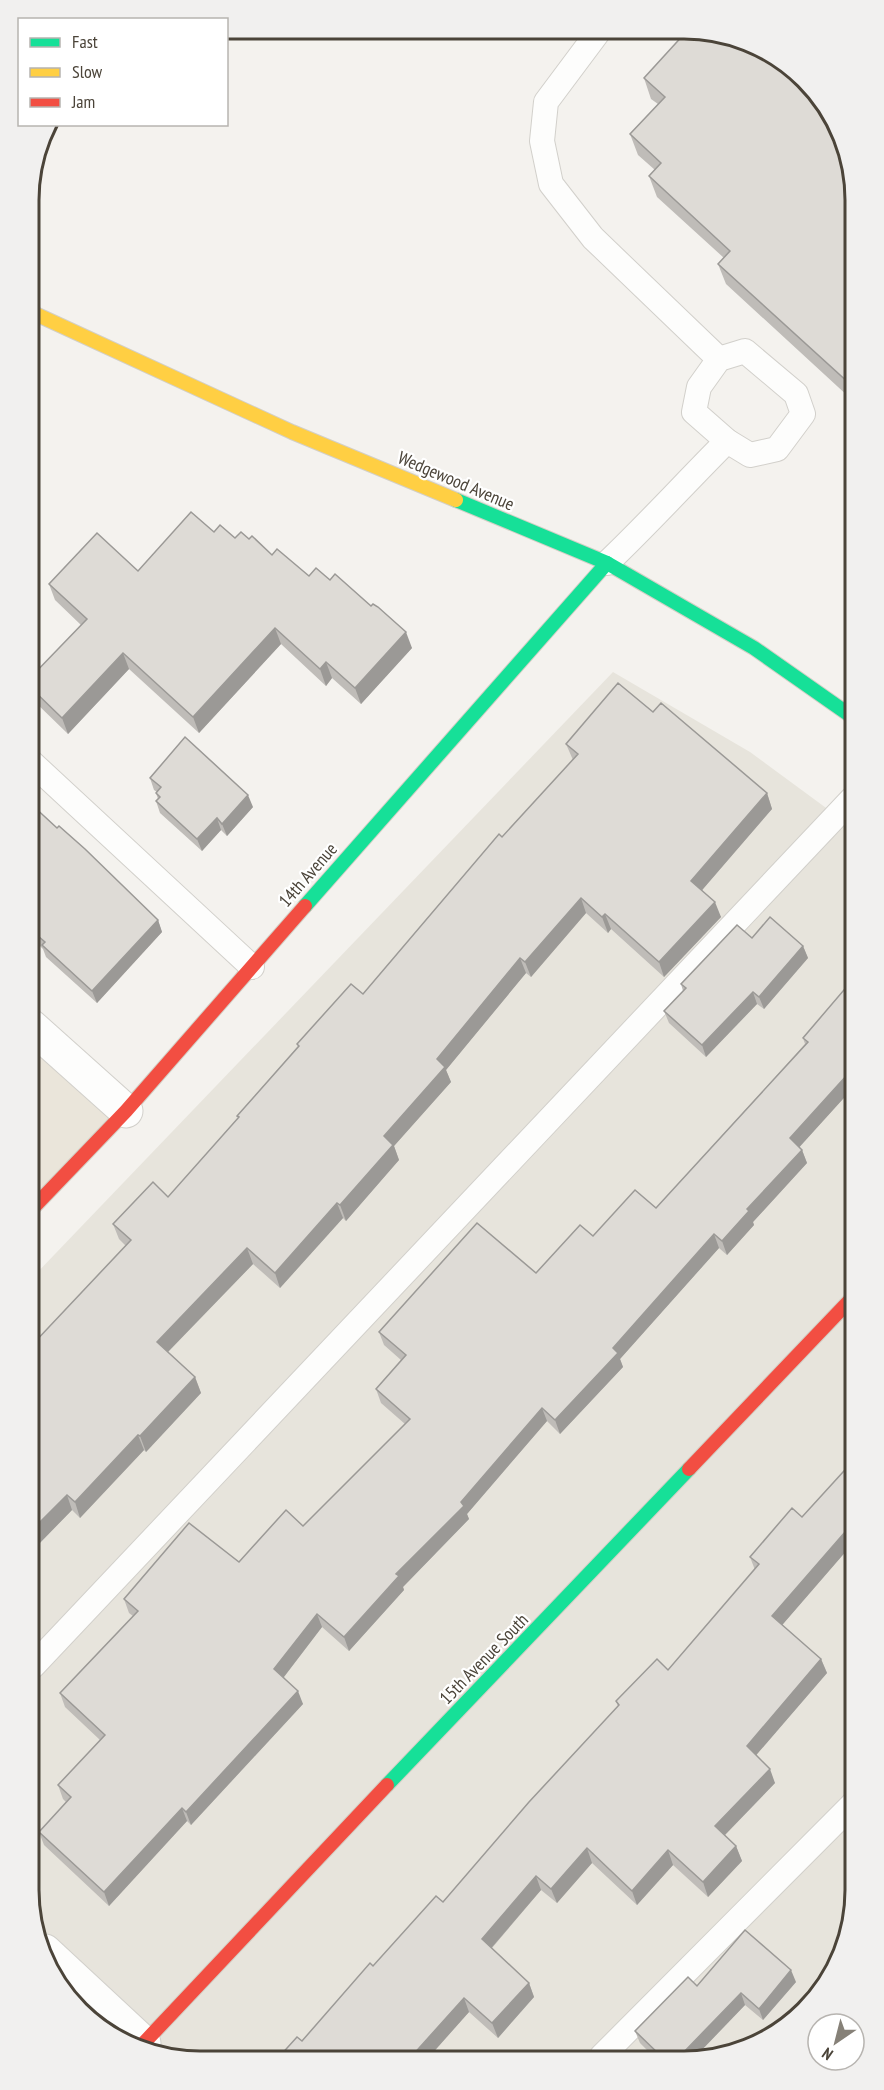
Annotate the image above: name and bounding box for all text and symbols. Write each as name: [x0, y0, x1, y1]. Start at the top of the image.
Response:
legend: [18, 18, 228, 126]
text: Fast: [72, 30, 98, 53]
text: Slow: [72, 60, 103, 83]
text: Jam: [71, 90, 95, 113]
street label: Wedgewood Avenue: [394, 446, 518, 515]
street label: 14th Avenue: [273, 838, 342, 912]
street label: 15th Avenue South: [434, 1608, 533, 1709]
north arrow: [806, 2012, 866, 2072]
text: N: [818, 2044, 837, 2065]

